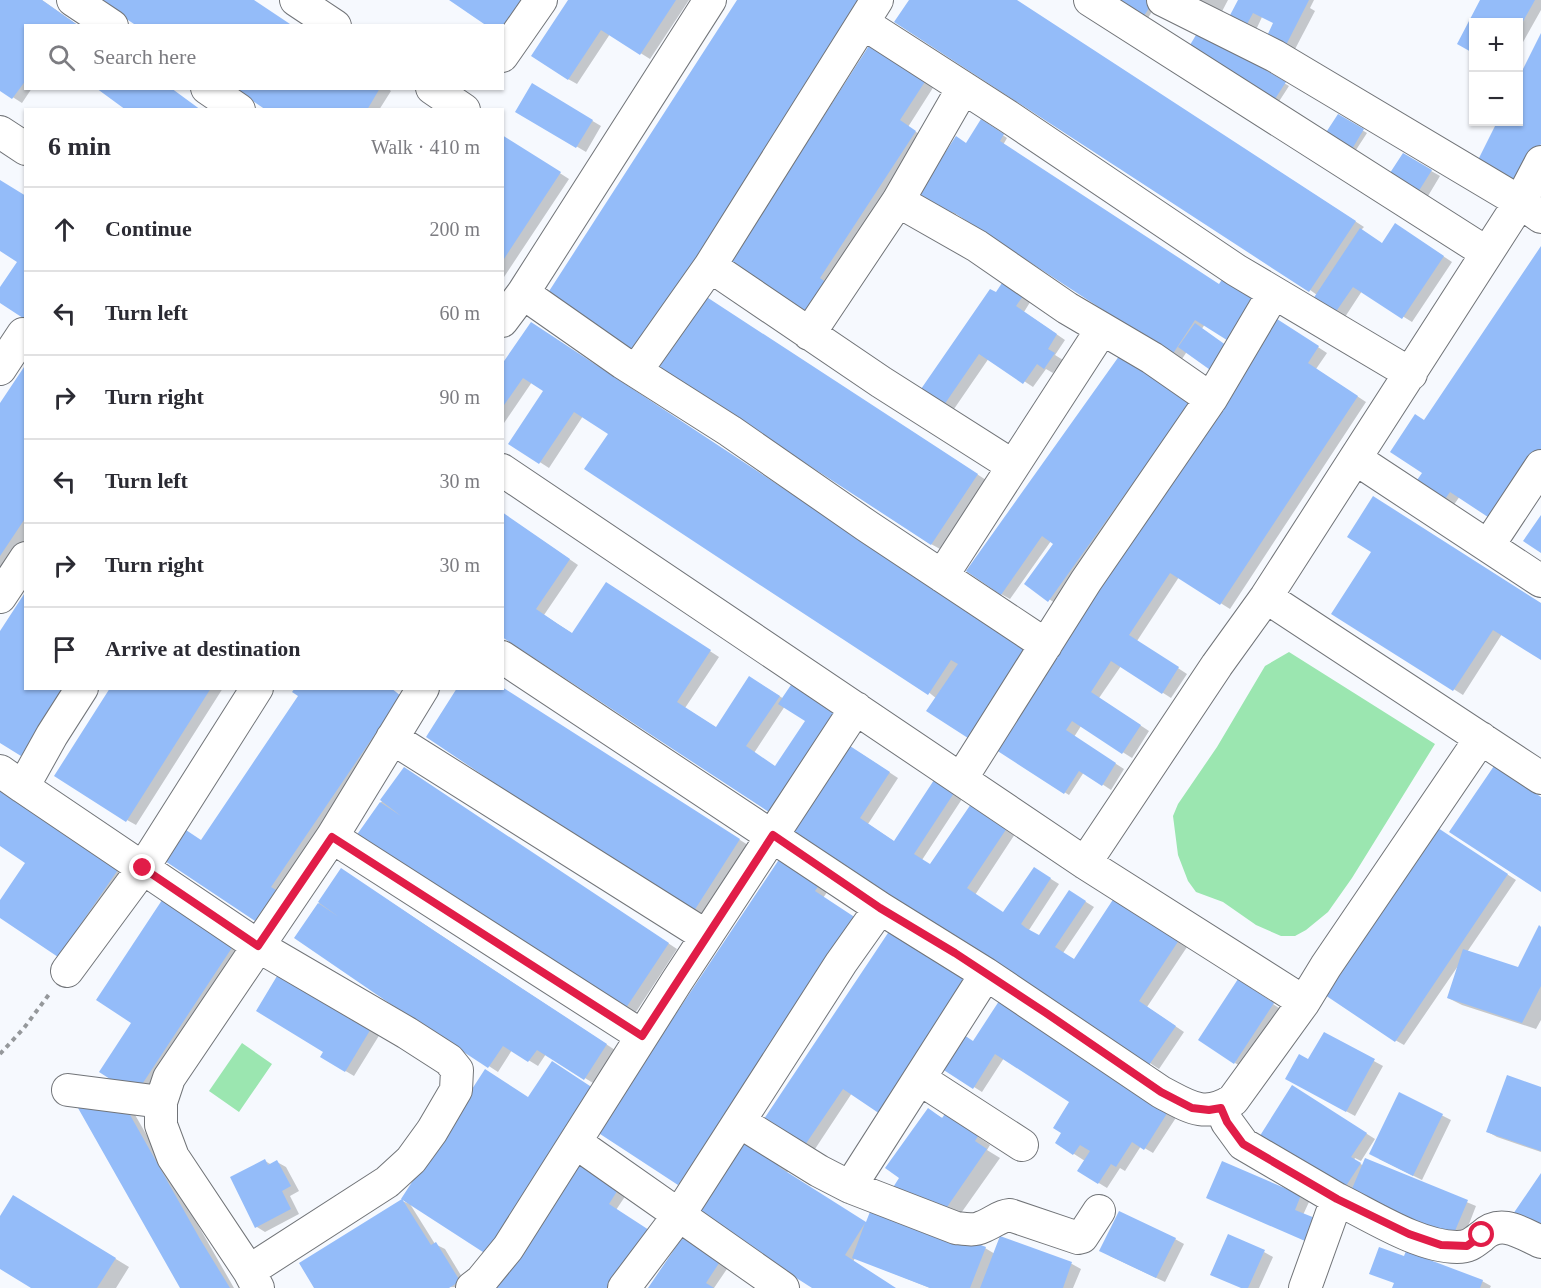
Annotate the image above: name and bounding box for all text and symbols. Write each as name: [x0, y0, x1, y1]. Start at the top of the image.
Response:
map controls: [1469, 18, 1523, 126]
button: +: [1469, 18, 1523, 72]
search box: [24, 24, 504, 90]
icon: search: [45, 41, 78, 74]
text: Search here: [93, 44, 196, 69]
button: −: [1469, 72, 1523, 126]
text: 6 min: [48, 132, 111, 161]
text: Walk · 410 m: [371, 136, 480, 158]
icon: ahead: [48, 213, 81, 246]
text: Continue: [105, 216, 192, 241]
text: 200 m: [429, 218, 480, 240]
icon: left: [48, 297, 81, 330]
text: Turn left: [105, 300, 188, 325]
text: 60 m: [439, 302, 480, 324]
icon: right: [48, 381, 81, 414]
text: Turn right: [105, 384, 204, 409]
text: 90 m: [439, 386, 480, 408]
icon: left: [48, 465, 81, 498]
text: Turn left: [105, 468, 188, 493]
text: 30 m: [439, 470, 480, 492]
icon: right: [48, 549, 81, 582]
text: Turn right: [105, 552, 204, 577]
text: 30 m: [439, 554, 480, 576]
icon: arrive: [48, 633, 81, 666]
text: Arrive at destination: [105, 636, 301, 661]
route end: [129, 854, 155, 880]
route start: [1468, 1221, 1494, 1247]

